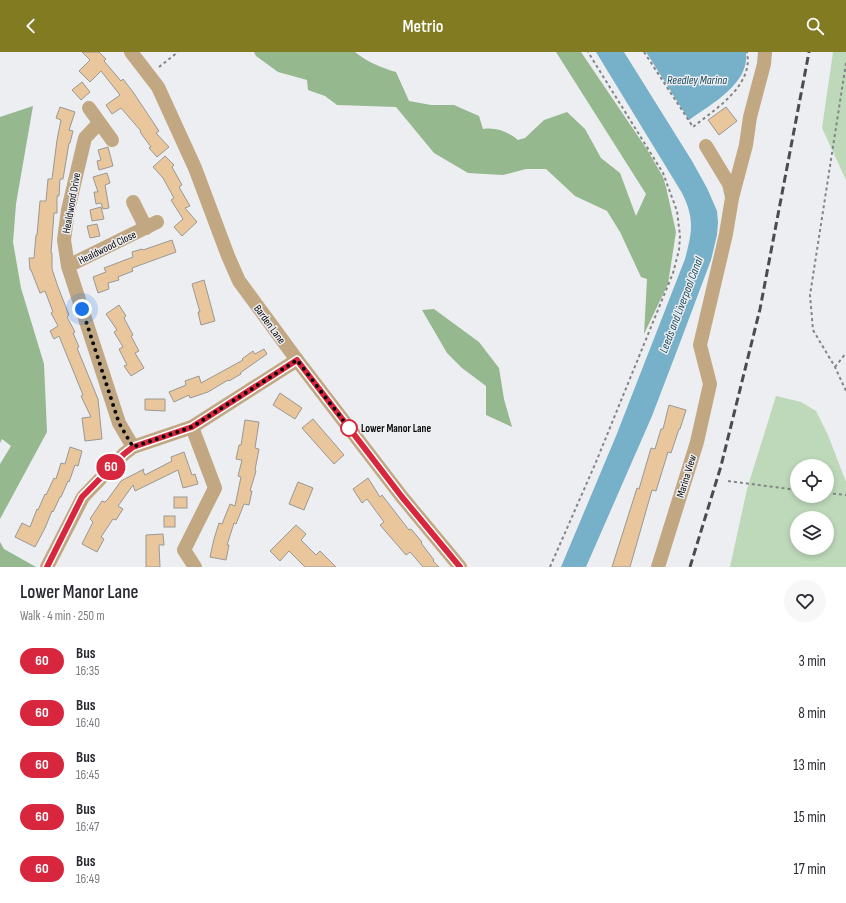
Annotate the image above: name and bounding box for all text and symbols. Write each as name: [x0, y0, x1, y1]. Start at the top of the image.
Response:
icon: back: [20, 15, 42, 37]
icon: search: [804, 15, 826, 37]
text: Metrio: [403, 16, 443, 37]
water label: Reedley Marina: [667, 73, 727, 88]
street label: Healdwood Drive: [60, 172, 83, 235]
street label: Healdwood Close: [76, 228, 138, 267]
water label: Leeds and Liverpool Canal: [656, 254, 707, 355]
your location: [72, 299, 92, 319]
street label: Barden Lane: [251, 302, 288, 346]
marker: Lower Manor Lane: [340, 419, 358, 437]
place label: Lower Manor Lane: [361, 422, 431, 435]
street label: Marina View: [674, 453, 699, 499]
line badge: 60: [93, 454, 129, 480]
text: 60: [104, 458, 118, 475]
map controls: [790, 459, 834, 555]
button: locate: [790, 459, 834, 503]
button: layers: [790, 511, 834, 555]
button: heart: [784, 580, 826, 622]
text: Lower Manor Lane: [20, 581, 138, 604]
text: Walk · 4 min · 250 m: [20, 608, 105, 624]
text: Bus: [76, 644, 95, 663]
text: 60: [35, 652, 49, 669]
text: 3 min: [798, 652, 826, 671]
text: 16:35: [76, 663, 99, 679]
text: Bus: [76, 696, 95, 715]
text: 60: [35, 704, 49, 721]
text: 8 min: [798, 704, 826, 723]
text: 16:40: [76, 715, 100, 731]
text: Bus: [76, 748, 95, 767]
text: 60: [35, 756, 49, 773]
text: 13 min: [793, 756, 826, 775]
text: 16:45: [76, 767, 99, 783]
text: Bus: [76, 800, 95, 819]
text: 60: [35, 808, 49, 825]
text: 15 min: [794, 808, 826, 827]
text: 16:47: [76, 819, 99, 835]
text: Bus: [76, 852, 95, 871]
text: 60: [35, 860, 49, 877]
text: 17 min: [794, 860, 826, 879]
text: 16:49: [76, 871, 100, 887]

